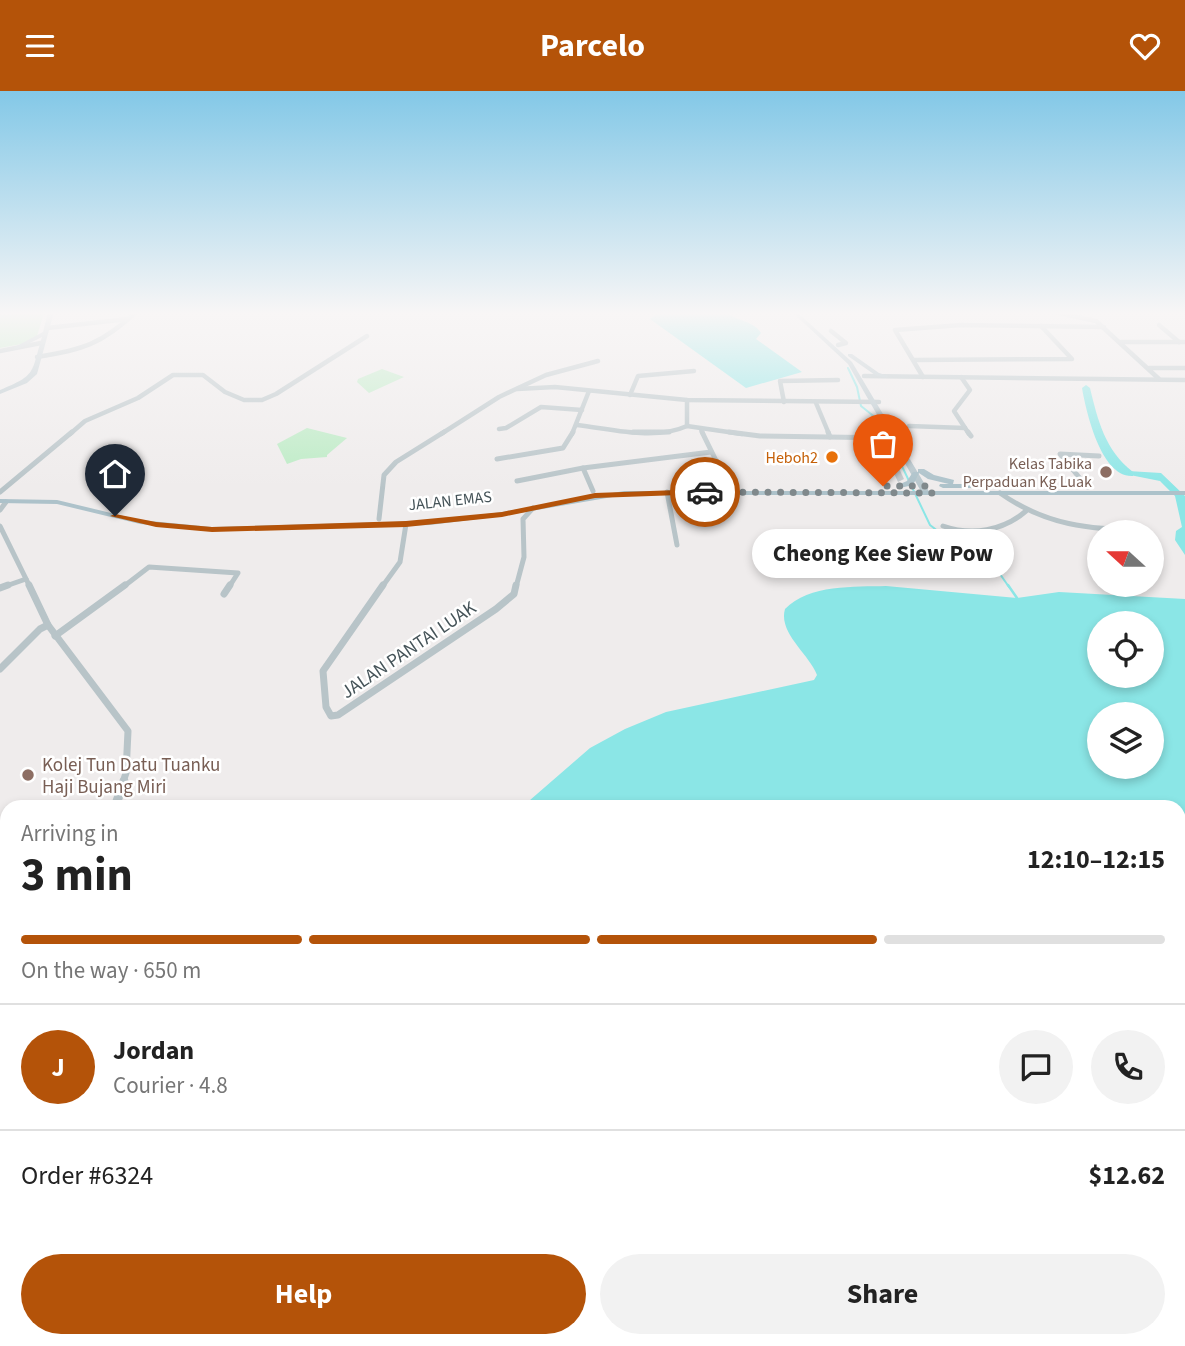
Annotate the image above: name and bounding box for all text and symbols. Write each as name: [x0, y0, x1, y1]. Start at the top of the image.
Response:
text: Parcelo: [540, 23, 645, 69]
icon: menu: [21, 27, 59, 65]
icon: heart: [1126, 27, 1164, 65]
pin: [853, 414, 913, 486]
icon: bag: [864, 425, 902, 463]
pin: [85, 444, 145, 516]
place label: Heboh2: [765, 447, 818, 469]
marker: Heboh2: [824, 449, 840, 465]
place label: Kelas Tabika Perpaduan Kg Luak: [963, 453, 1092, 493]
icon: home: [96, 455, 134, 493]
courier: [670, 457, 740, 527]
marker: Kelas Tabika Perpaduan Kg Luak: [1098, 464, 1114, 480]
icon: car: [686, 473, 724, 511]
street label: JALAN EMAS: [407, 486, 493, 516]
north arrow: [1087, 520, 1164, 597]
map controls: [1087, 520, 1164, 779]
callout: Cheong Kee Siew Pow: [752, 528, 1014, 577]
text: Cheong Kee Siew Pow: [773, 537, 993, 570]
street label: JALAN PANTAI LUAK: [336, 595, 482, 706]
button: locate: [1087, 611, 1164, 688]
button: layers: [1087, 702, 1164, 779]
place label: Kolej Tun Datu Tuanku Haji Bujang Miri: [42, 752, 220, 801]
marker: Kolej Tun Datu Tuanku Haji Bujang Miri: [20, 767, 36, 783]
text: Arriving in: [21, 817, 119, 850]
text: 12:10–12:15: [1027, 841, 1165, 878]
text: 3 min: [21, 843, 133, 908]
text: On the way · 650 m: [21, 954, 201, 987]
button: chat: [999, 1030, 1073, 1104]
button: phone: [1091, 1030, 1165, 1104]
text: Jordan: [113, 1032, 194, 1069]
text: J: [51, 1049, 65, 1086]
text: Courier · 4.8: [113, 1069, 228, 1102]
text: Order #6324: [21, 1157, 153, 1194]
text: $12.62: [1089, 1157, 1165, 1194]
button: Help: [21, 1254, 586, 1334]
button: Share: [600, 1254, 1165, 1334]

